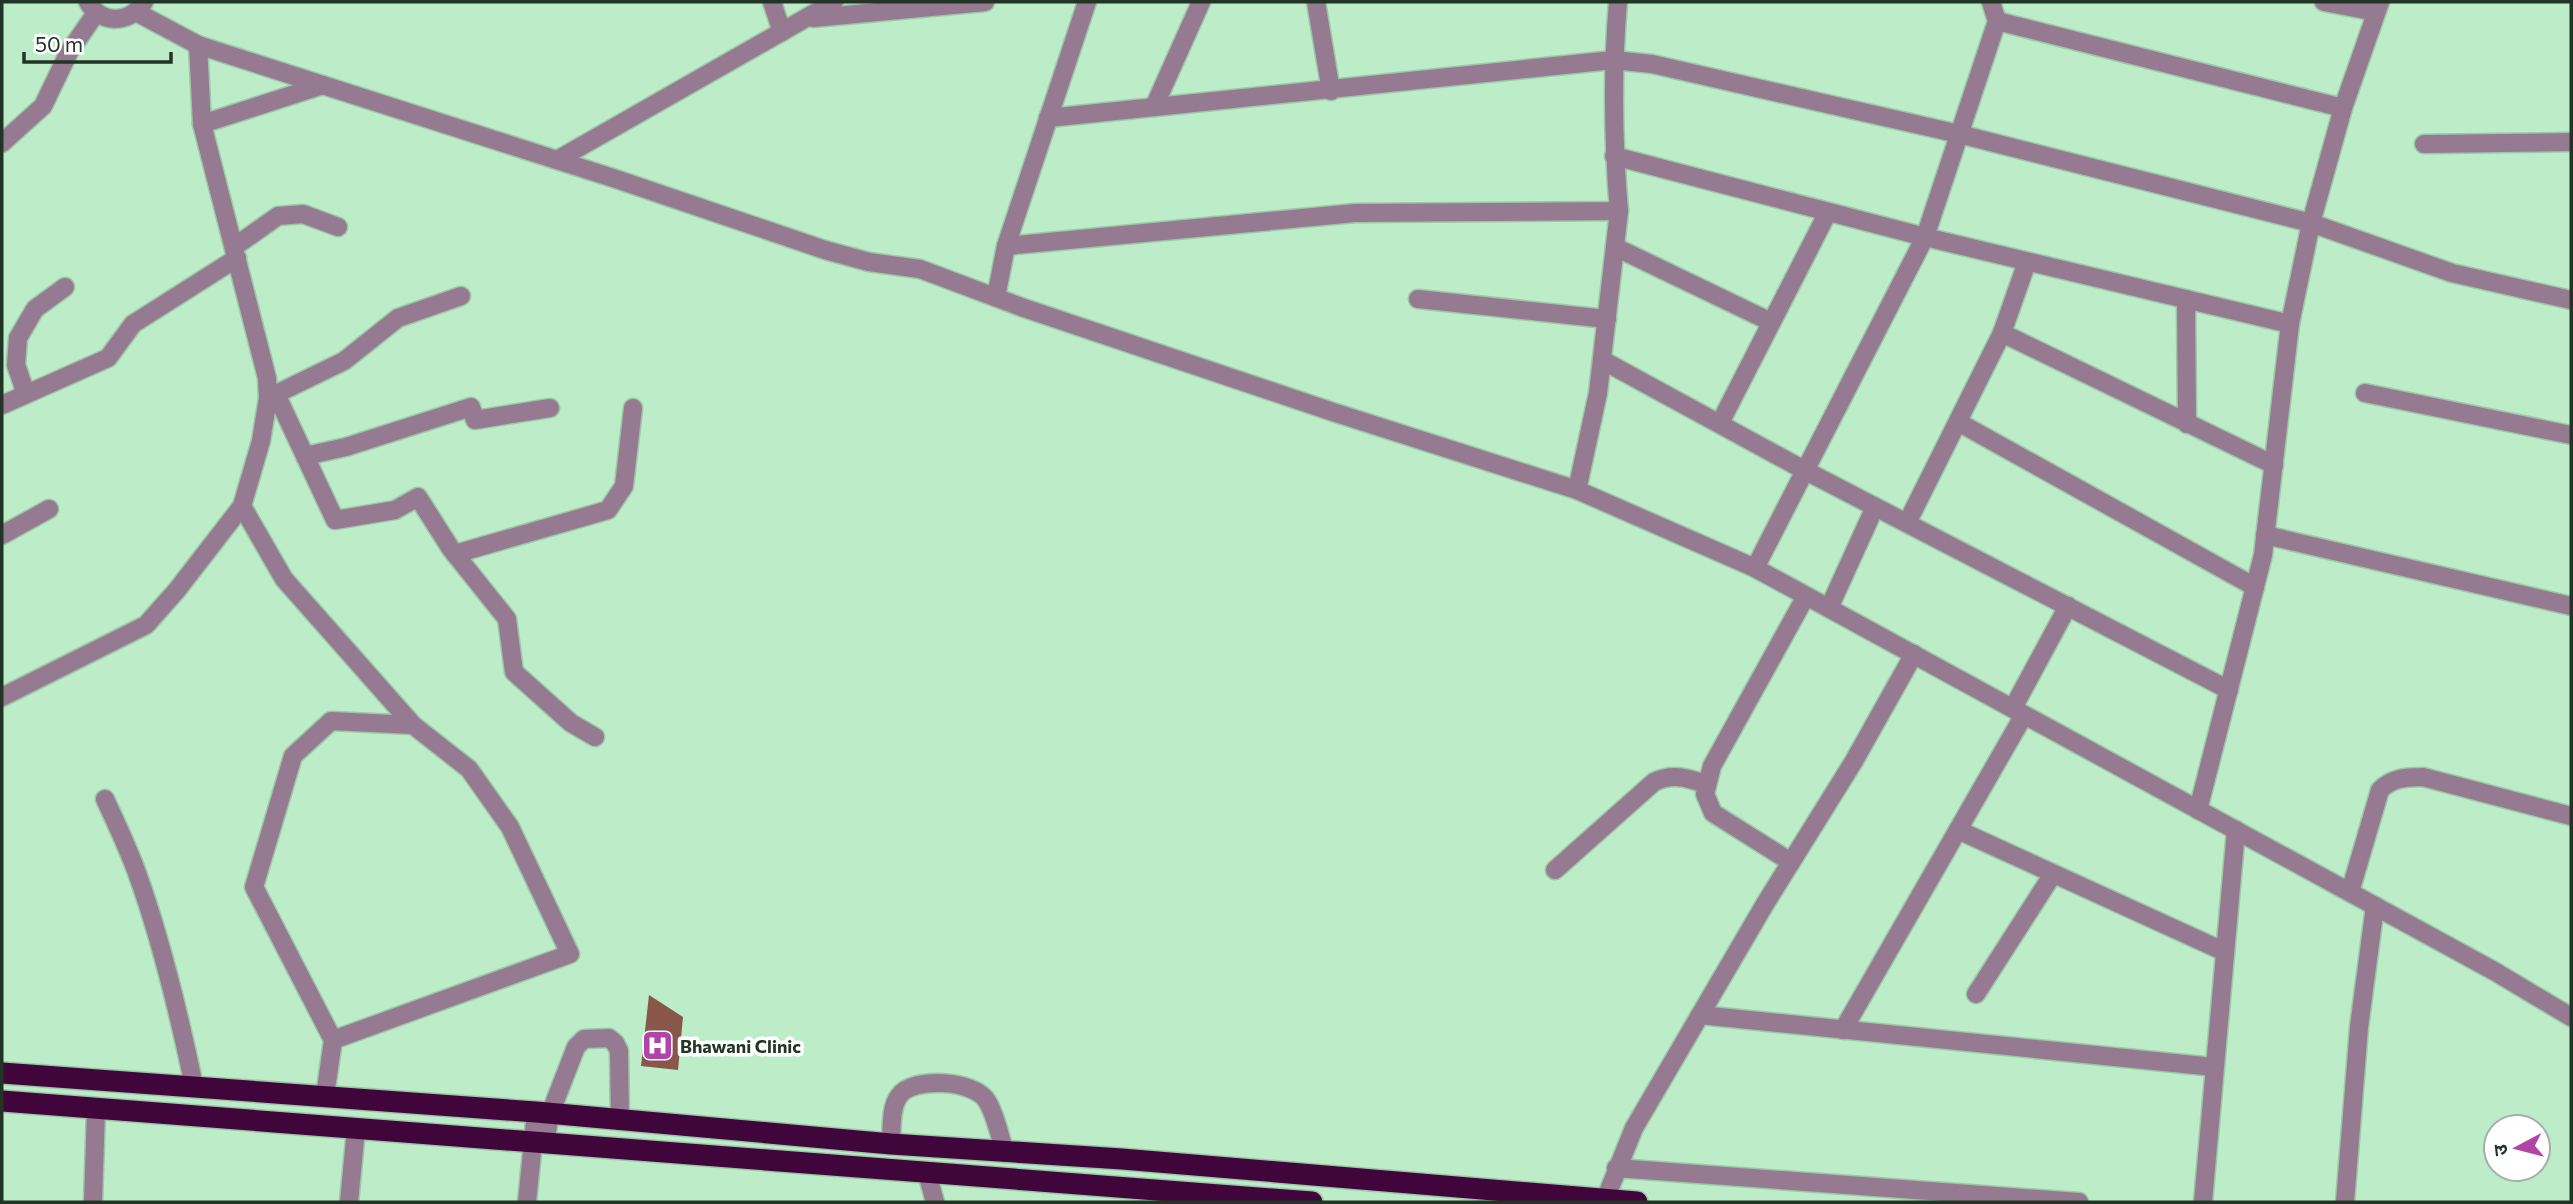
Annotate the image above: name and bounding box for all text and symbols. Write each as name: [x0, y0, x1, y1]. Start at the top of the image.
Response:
scale bar: [24, 21, 172, 65]
text: 50 m: [35, 31, 83, 56]
hospital icon: Bhawani Clinic: [640, 1029, 674, 1063]
place label: Bhawani Clinic: [680, 1035, 801, 1057]
north arrow: [2482, 1113, 2552, 1183]
text: उ: [2487, 1142, 2512, 1157]

